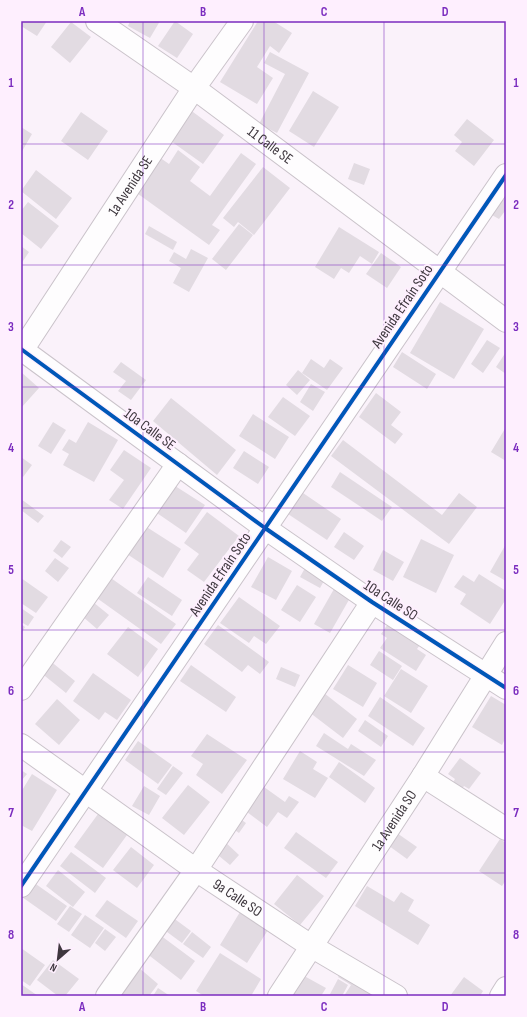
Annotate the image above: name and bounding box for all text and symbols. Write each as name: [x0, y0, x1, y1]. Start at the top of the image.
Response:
text: A: [78, 4, 86, 20]
text: B: [200, 4, 206, 20]
text: C: [321, 4, 328, 20]
text: D: [442, 4, 449, 20]
text: 1: [8, 75, 14, 91]
text: 1: [513, 75, 519, 91]
street label: 11 Calle SE: [243, 122, 297, 169]
street label: 1a Avenida SE: [104, 152, 157, 219]
text: 2: [8, 197, 14, 213]
text: 2: [513, 197, 519, 213]
street label: Avenida Efraín Soto: [367, 261, 437, 353]
text: 3: [8, 319, 14, 335]
text: 3: [513, 319, 519, 335]
street label: 10a Calle SE: [120, 404, 179, 455]
text: 4: [8, 440, 14, 456]
text: 4: [513, 440, 519, 456]
street label: Avenida Efraín Soto: [185, 529, 255, 621]
text: 5: [8, 562, 14, 578]
text: 5: [513, 562, 519, 578]
street label: 10a Calle SO: [360, 576, 421, 625]
text: 6: [8, 683, 14, 699]
text: 6: [513, 683, 519, 699]
street label: 1a Avenida SO: [368, 787, 421, 855]
text: 7: [8, 805, 14, 821]
text: 7: [513, 805, 519, 821]
street label: 9a Calle SO: [209, 875, 266, 921]
text: 8: [8, 927, 14, 943]
text: 8: [513, 927, 519, 943]
north arrow: [38, 939, 78, 979]
text: N: [48, 960, 59, 975]
text: A: [78, 999, 86, 1015]
text: B: [200, 999, 206, 1015]
text: C: [321, 999, 328, 1015]
text: D: [442, 999, 449, 1015]

